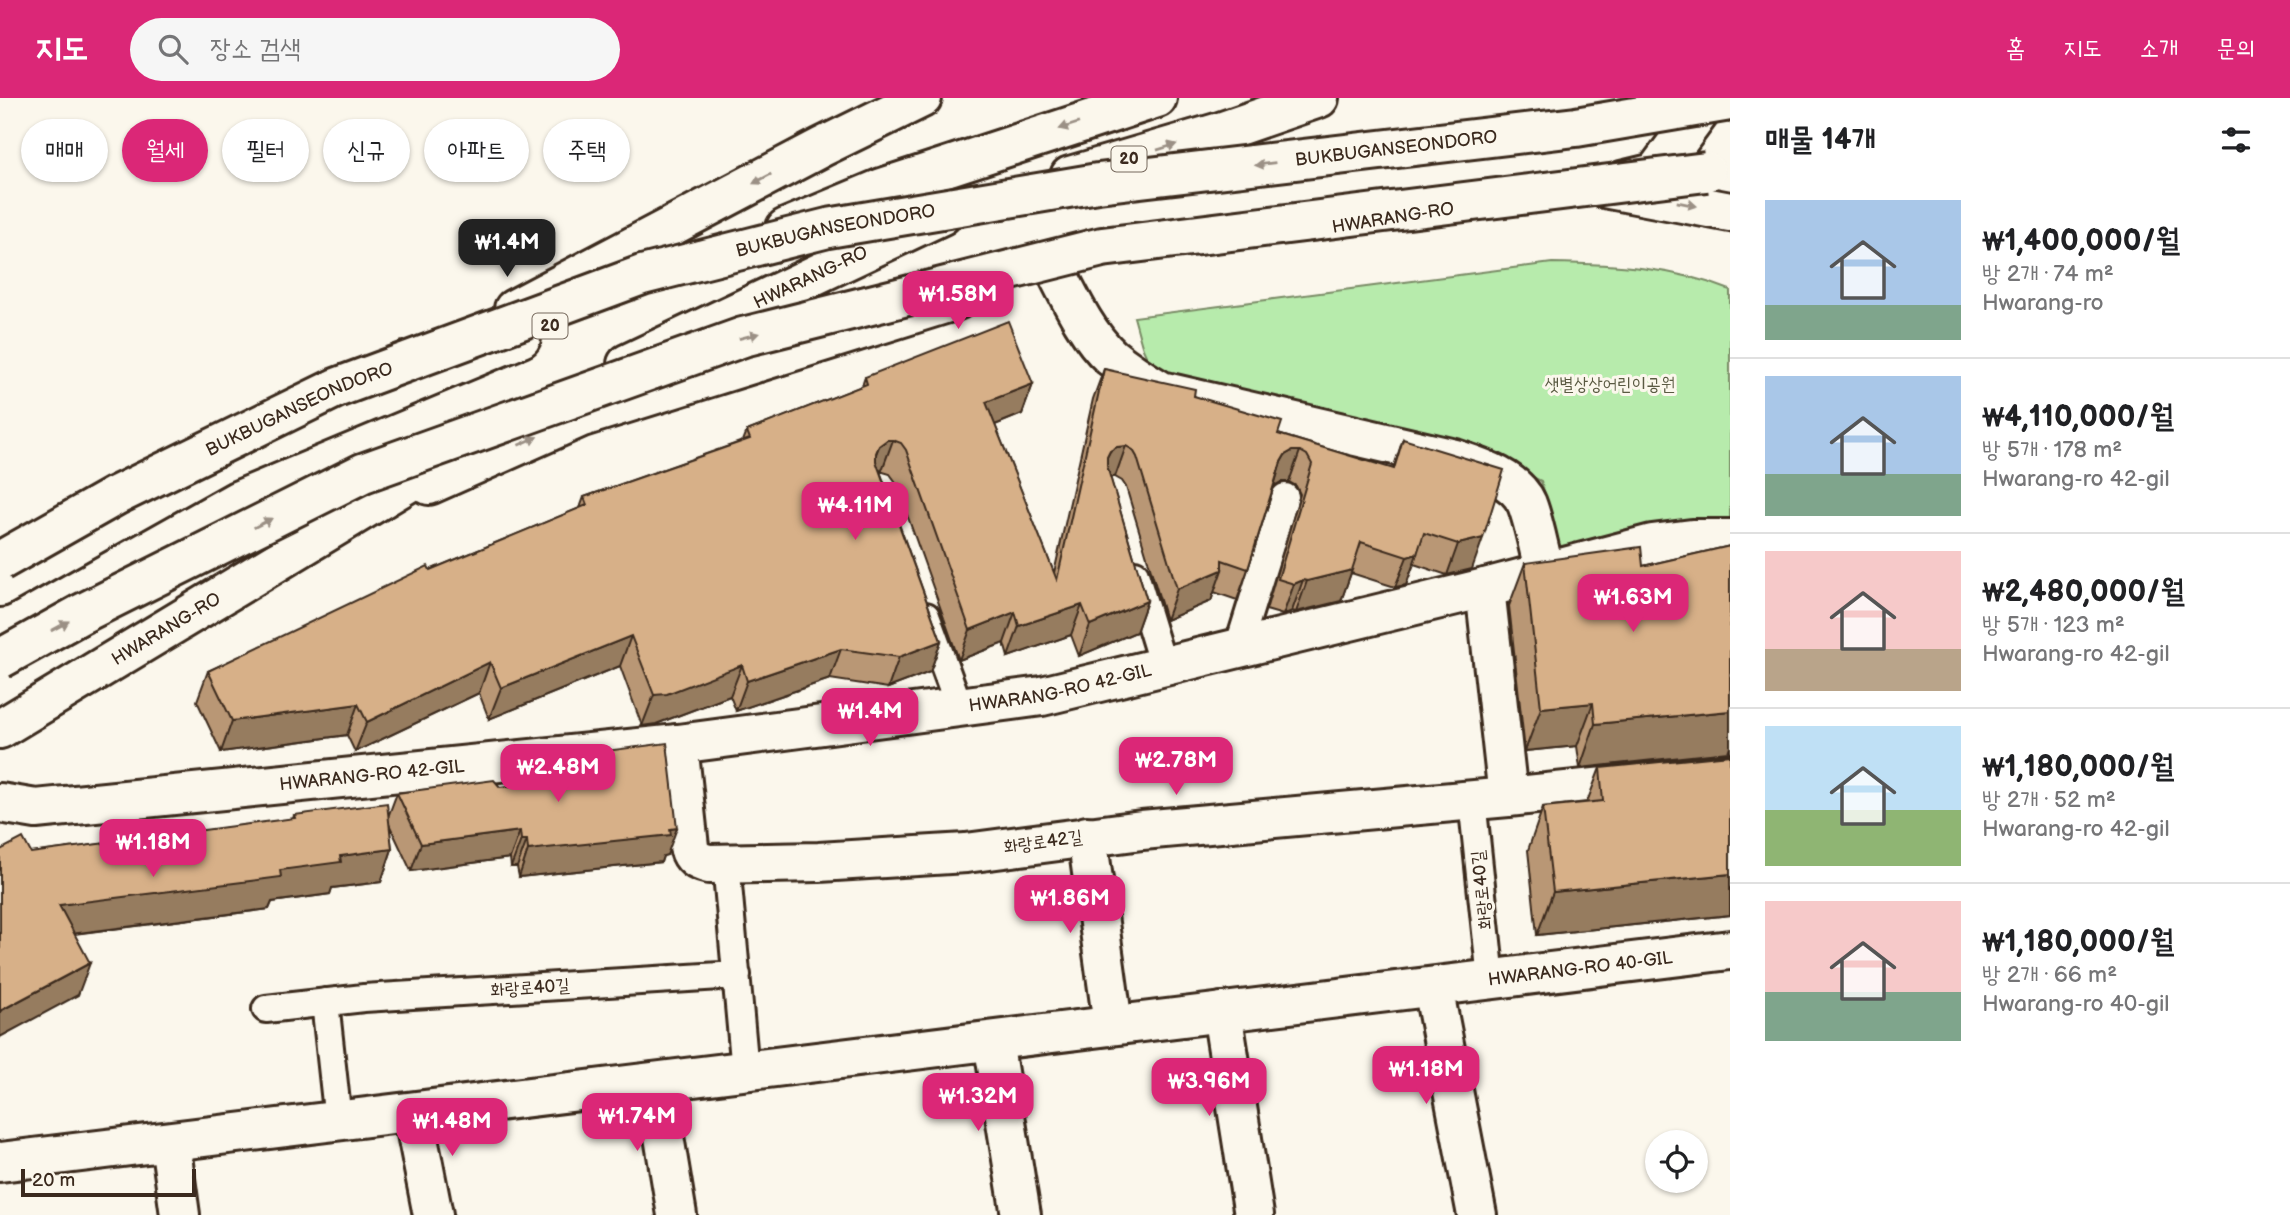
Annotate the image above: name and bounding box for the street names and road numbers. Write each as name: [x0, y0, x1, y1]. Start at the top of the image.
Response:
street label: BUKBUGANSEONDORO: [1294, 126, 1498, 170]
road number: 20: [1112, 146, 1146, 172]
street label: HWARANG-RO: [1330, 198, 1456, 238]
street label: BUKBUGANSEONDORO: [733, 200, 937, 261]
street label: HWARANG-RO: [750, 241, 871, 313]
road number: 20: [532, 314, 568, 338]
street label: BUKBUGANSEONDORO: [202, 357, 396, 461]
street label: HWARANG-RO: [108, 588, 224, 670]
street label: HWARANG-RO 42-GIL: [967, 659, 1154, 716]
street label: HWARANG-RO 42-GIL: [278, 755, 466, 795]
street label: 화랑로42길: [1002, 826, 1084, 858]
street label: 화랑로40길: [1467, 849, 1497, 931]
street label: HWARANG-RO 40-GIL: [1487, 947, 1674, 990]
street label: 화랑로40길: [490, 975, 571, 1001]

